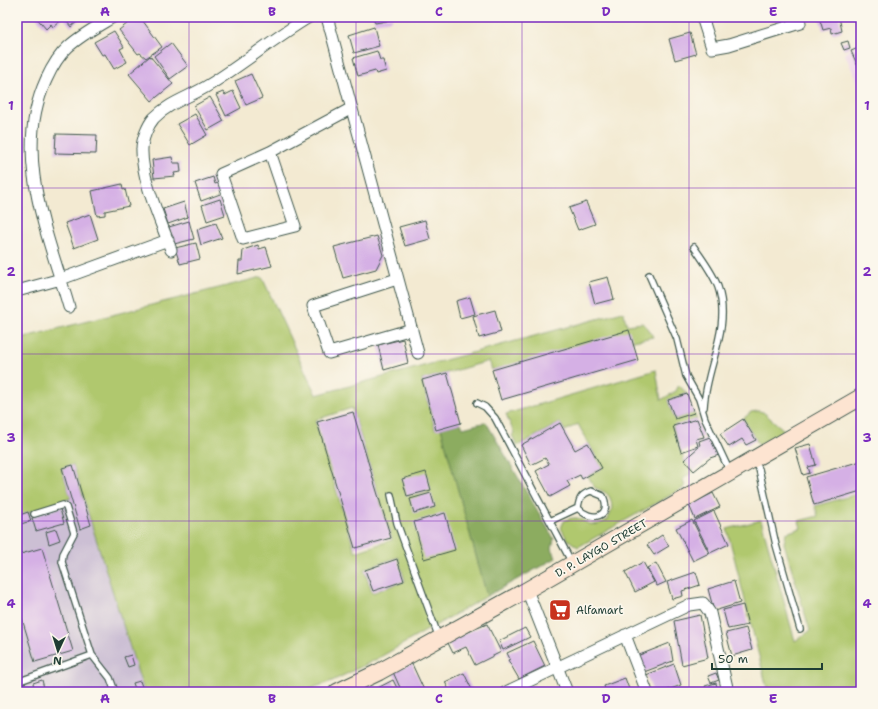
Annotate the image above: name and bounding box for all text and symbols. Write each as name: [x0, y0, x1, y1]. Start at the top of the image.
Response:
text: A: [100, 3, 110, 20]
text: B: [268, 3, 276, 20]
text: C: [435, 3, 443, 20]
text: D: [601, 3, 611, 20]
text: E: [769, 3, 778, 20]
text: 1: [8, 97, 14, 114]
text: 1: [864, 97, 870, 114]
text: 2: [6, 263, 16, 280]
text: 2: [862, 263, 872, 280]
text: 3: [6, 429, 16, 446]
text: 3: [862, 429, 872, 446]
street label: D. P. LAYGO STREET: [552, 516, 650, 581]
text: 4: [6, 595, 16, 612]
text: 4: [862, 595, 872, 612]
supermarket icon: Alfamart: [547, 597, 573, 623]
place label: Alfamart: [576, 603, 623, 618]
north arrow: [38, 631, 78, 671]
scale bar: [712, 645, 822, 671]
text: 50 m: [718, 651, 748, 667]
text: N: [52, 653, 62, 668]
text: A: [100, 690, 110, 707]
text: B: [268, 690, 276, 707]
text: C: [435, 690, 443, 707]
text: D: [601, 690, 611, 707]
text: E: [769, 690, 778, 707]

